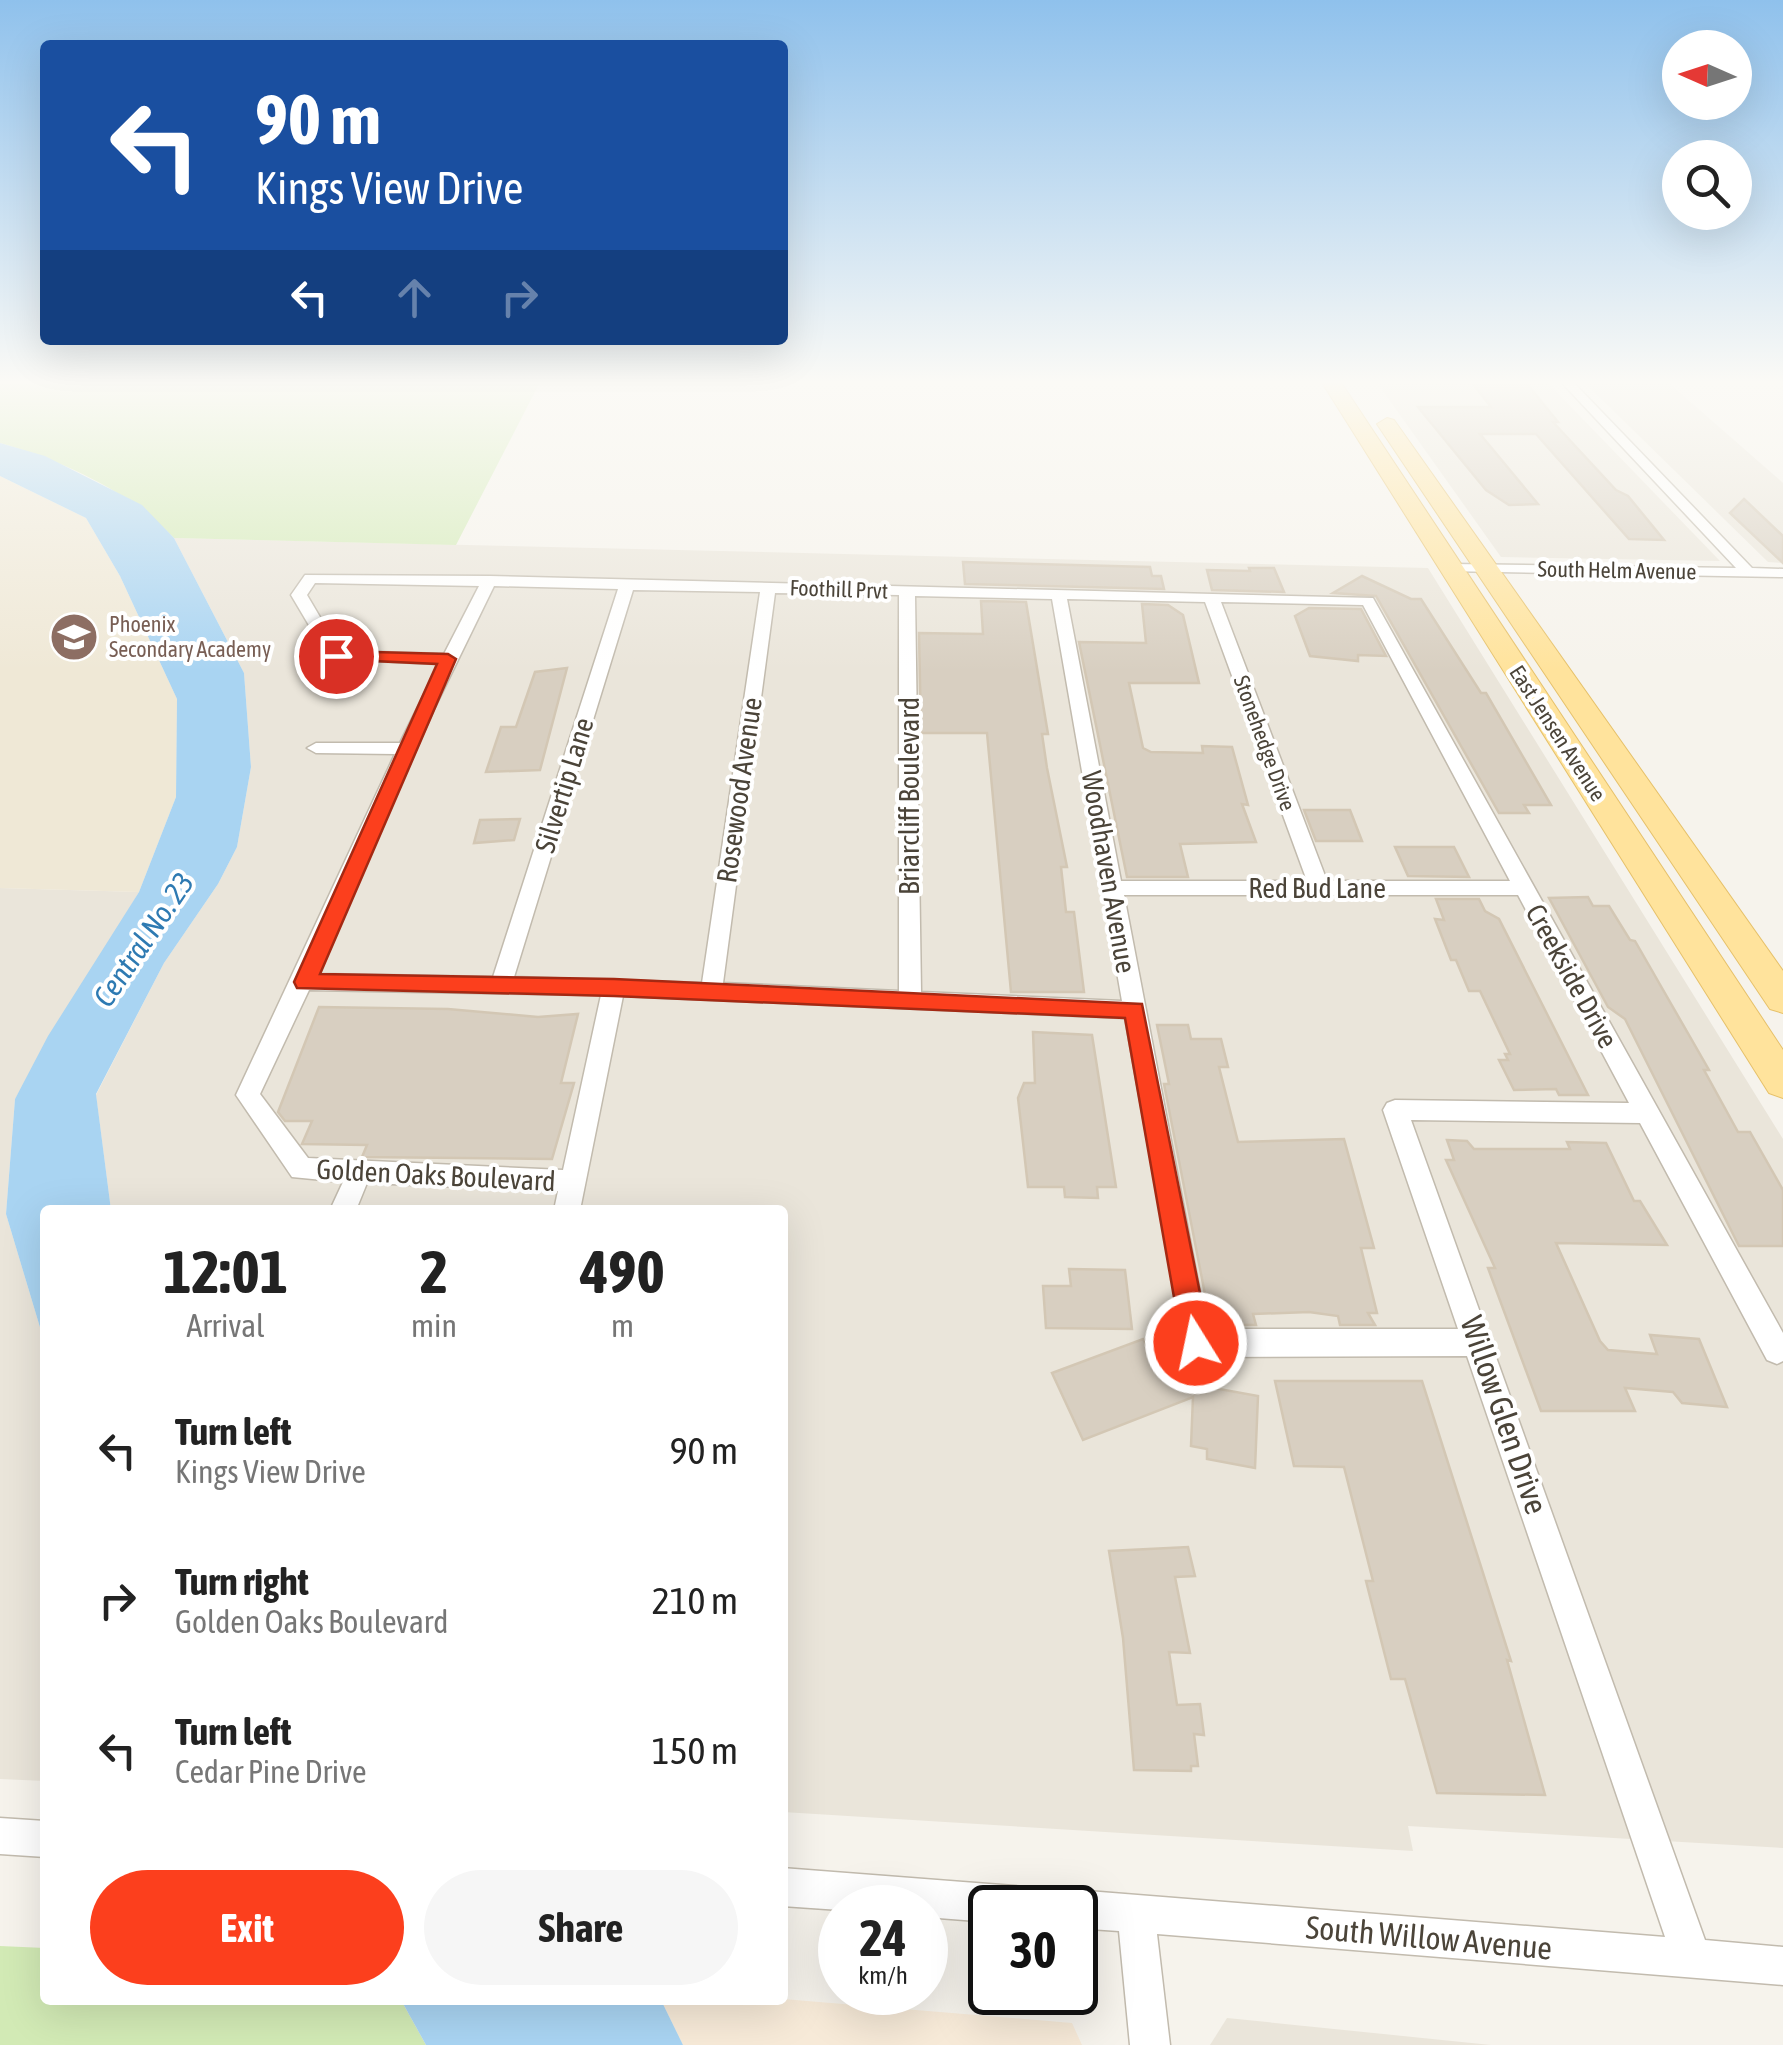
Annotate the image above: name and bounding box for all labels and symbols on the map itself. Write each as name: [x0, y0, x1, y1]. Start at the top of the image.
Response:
north arrow: [1662, 30, 1752, 120]
street label: South Helm Avenue: [1537, 556, 1697, 584]
street label: Foothill Prvt: [789, 574, 889, 604]
school or university icon: Phoenix Secondary Academy: [48, 611, 100, 663]
place label: Phoenix Secondary Academy: [109, 611, 271, 662]
pin: [294, 614, 379, 699]
street label: East Jensen Avenue: [1504, 660, 1612, 806]
street label: Stonehedge Drive: [1228, 672, 1302, 814]
street label: Rosewood Avenue: [710, 695, 768, 885]
street label: Briarcliff Boulevard: [893, 697, 925, 895]
street label: Silvertip Lane: [528, 714, 600, 856]
street label: Woodhaven Avenue: [1075, 769, 1143, 975]
water label: Central No. 23: [86, 866, 200, 1013]
street label: Red Bud Lane: [1248, 872, 1386, 904]
street label: Creekside Drive: [1519, 899, 1625, 1053]
street label: Golden Oaks Boulevard: [316, 1153, 556, 1197]
position arrow: [1144, 1291, 1248, 1395]
street label: Willow Glen Drive: [1453, 1311, 1556, 1519]
speed limit sign: 30: [968, 1885, 1098, 2015]
street label: South Willow Avenue: [1304, 1908, 1554, 1967]

